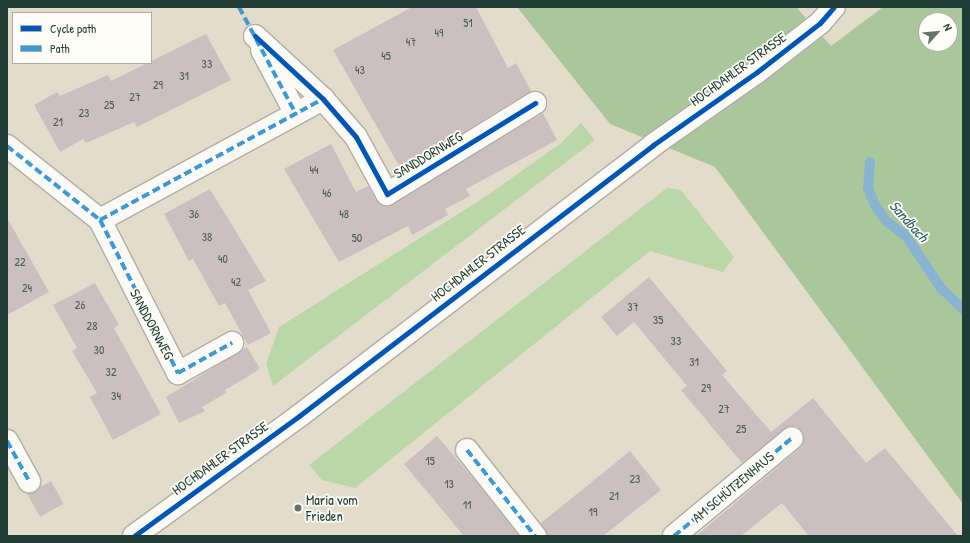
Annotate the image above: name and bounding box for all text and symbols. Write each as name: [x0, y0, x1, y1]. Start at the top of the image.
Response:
legend: [12, 12, 152, 64]
north arrow: [918, 12, 958, 52]
house number: 51: [463, 16, 473, 30]
text: Cycle path: [50, 20, 96, 37]
text: N: [940, 21, 955, 33]
house number: 49: [435, 26, 443, 40]
street label: HOCHDAHLER STRASSE: [687, 28, 789, 110]
house number: 47: [406, 35, 416, 49]
text: Path: [50, 40, 70, 57]
house number: 45: [381, 49, 391, 63]
house number: 33: [202, 57, 212, 71]
house number: 43: [355, 63, 365, 77]
house number: 31: [179, 69, 189, 83]
house number: 29: [153, 78, 163, 92]
house number: 27: [129, 90, 141, 104]
house number: 25: [104, 98, 114, 112]
house number: 23: [79, 106, 89, 120]
house number: 21: [53, 115, 63, 129]
street label: SANDDORNWEG: [391, 128, 465, 182]
house number: 44: [310, 163, 318, 177]
house number: 46: [322, 186, 332, 200]
water label: Sandbach: [886, 197, 932, 245]
house number: 36: [189, 207, 199, 221]
house number: 48: [339, 207, 349, 221]
street label: HOCHDAHLER STRASSE: [428, 221, 528, 305]
house number: 38: [202, 230, 212, 244]
house number: 50: [352, 231, 362, 245]
house number: 40: [218, 252, 228, 266]
house number: 22: [14, 255, 26, 269]
house number: 42: [231, 275, 241, 289]
house number: 24: [22, 281, 32, 295]
street label: SANDDORNWEG: [126, 286, 178, 362]
house number: 26: [75, 298, 85, 312]
house number: 37: [627, 300, 639, 314]
house number: 35: [653, 313, 663, 327]
house number: 28: [87, 319, 97, 333]
house number: 33: [671, 334, 681, 348]
house number: 30: [94, 343, 104, 357]
house number: 31: [689, 355, 699, 369]
house number: 32: [106, 365, 116, 379]
house number: 29: [701, 381, 711, 395]
house number: 34: [111, 389, 121, 403]
house number: 27: [718, 402, 730, 416]
street label: HOCHDAHLER STRASSE: [169, 417, 271, 499]
house number: 25: [736, 422, 746, 436]
street label: AM SCHÜTZENHAUS: [689, 448, 777, 526]
house number: 15: [425, 454, 435, 468]
house number: 23: [630, 472, 640, 486]
house number: 13: [444, 477, 454, 491]
house number: 21: [609, 489, 619, 503]
place label: Maria vom Frieden: [306, 492, 358, 524]
house number: 11: [463, 498, 471, 512]
marker: Maria vom Frieden: [293, 503, 303, 513]
house number: 19: [589, 505, 597, 519]

